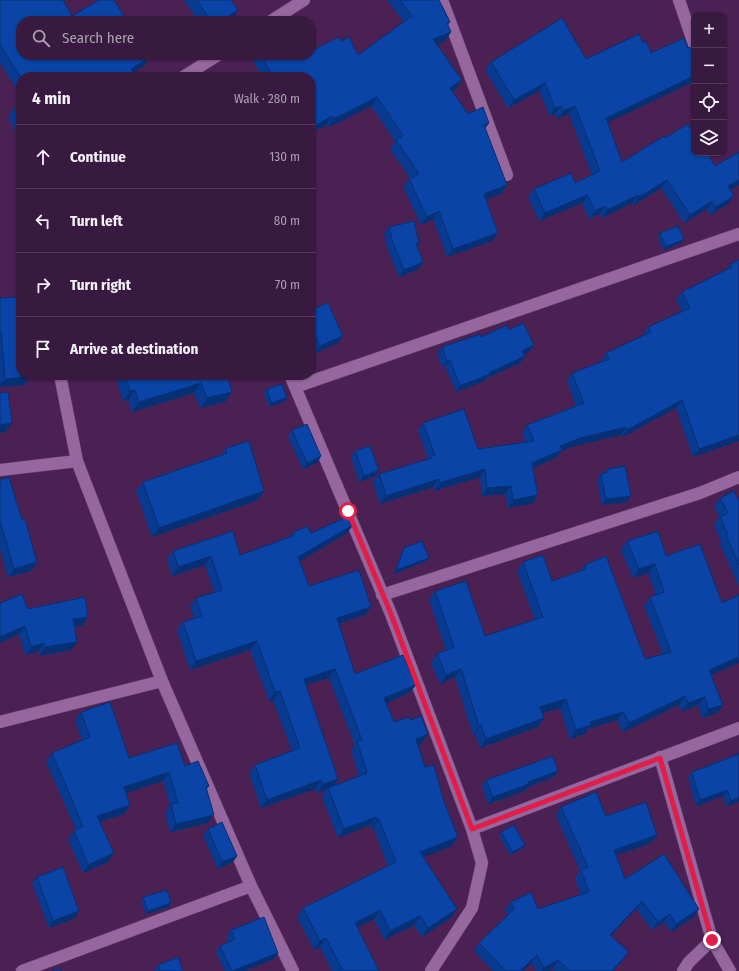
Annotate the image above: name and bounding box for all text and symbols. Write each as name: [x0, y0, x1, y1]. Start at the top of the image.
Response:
map controls: [691, 12, 727, 156]
button: +: [691, 12, 727, 48]
search box: [16, 16, 316, 60]
icon: search: [30, 27, 52, 49]
text: Search here: [62, 29, 134, 47]
button: −: [691, 48, 727, 84]
button: locate: [691, 84, 727, 120]
text: 4 min: [32, 88, 71, 109]
text: Walk · 280 m: [234, 91, 300, 106]
button: layers: [691, 120, 727, 156]
icon: ahead: [32, 146, 54, 168]
text: Continue: [70, 148, 126, 166]
text: 130 m: [269, 149, 300, 164]
icon: left: [32, 210, 54, 232]
text: Turn left: [70, 212, 123, 230]
text: 80 m: [274, 213, 300, 228]
icon: right: [32, 274, 54, 296]
text: Turn right: [70, 276, 131, 294]
text: 70 m: [275, 277, 300, 292]
icon: arrive: [32, 338, 54, 360]
text: Arrive at destination: [70, 340, 198, 358]
route start: [339, 502, 357, 520]
route end: [703, 931, 721, 949]

